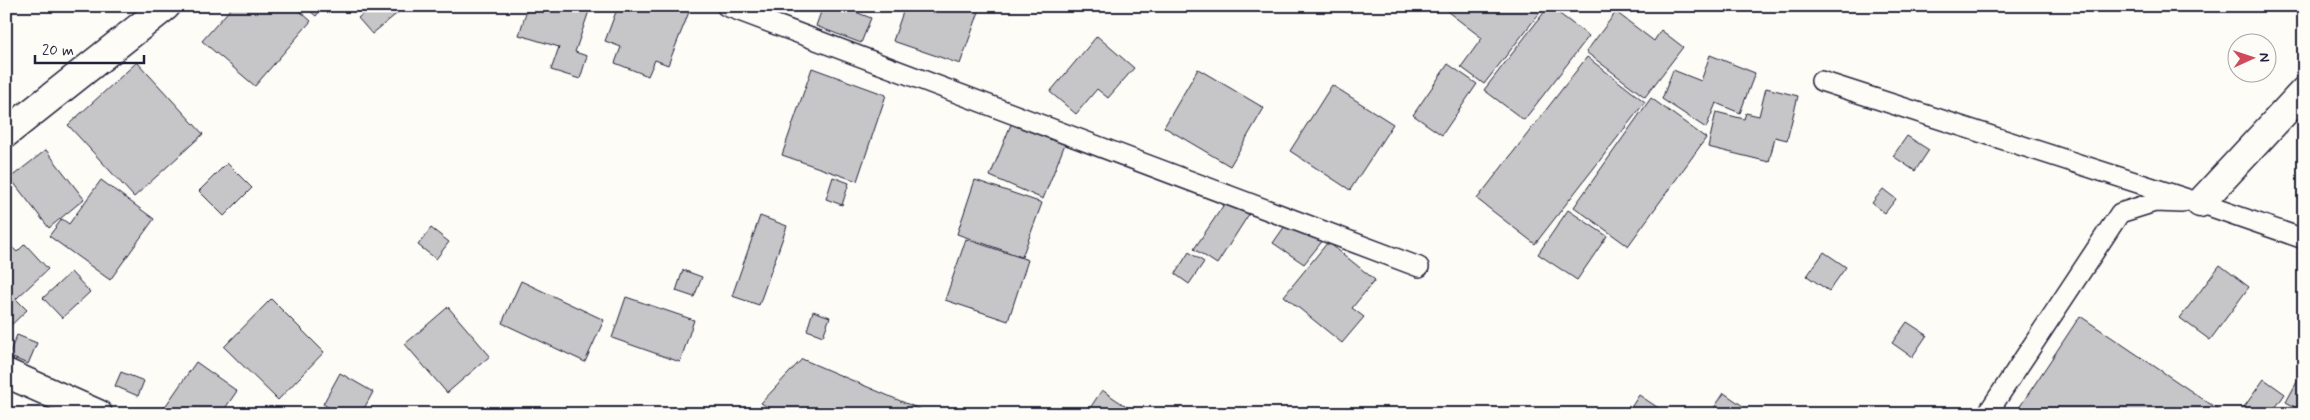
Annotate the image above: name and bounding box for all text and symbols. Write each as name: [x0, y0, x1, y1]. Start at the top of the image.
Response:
scale bar: [35, 32, 144, 64]
north arrow: [2228, 32, 2278, 82]
text: 20 m: [42, 41, 74, 61]
text: N: [2255, 52, 2273, 63]

